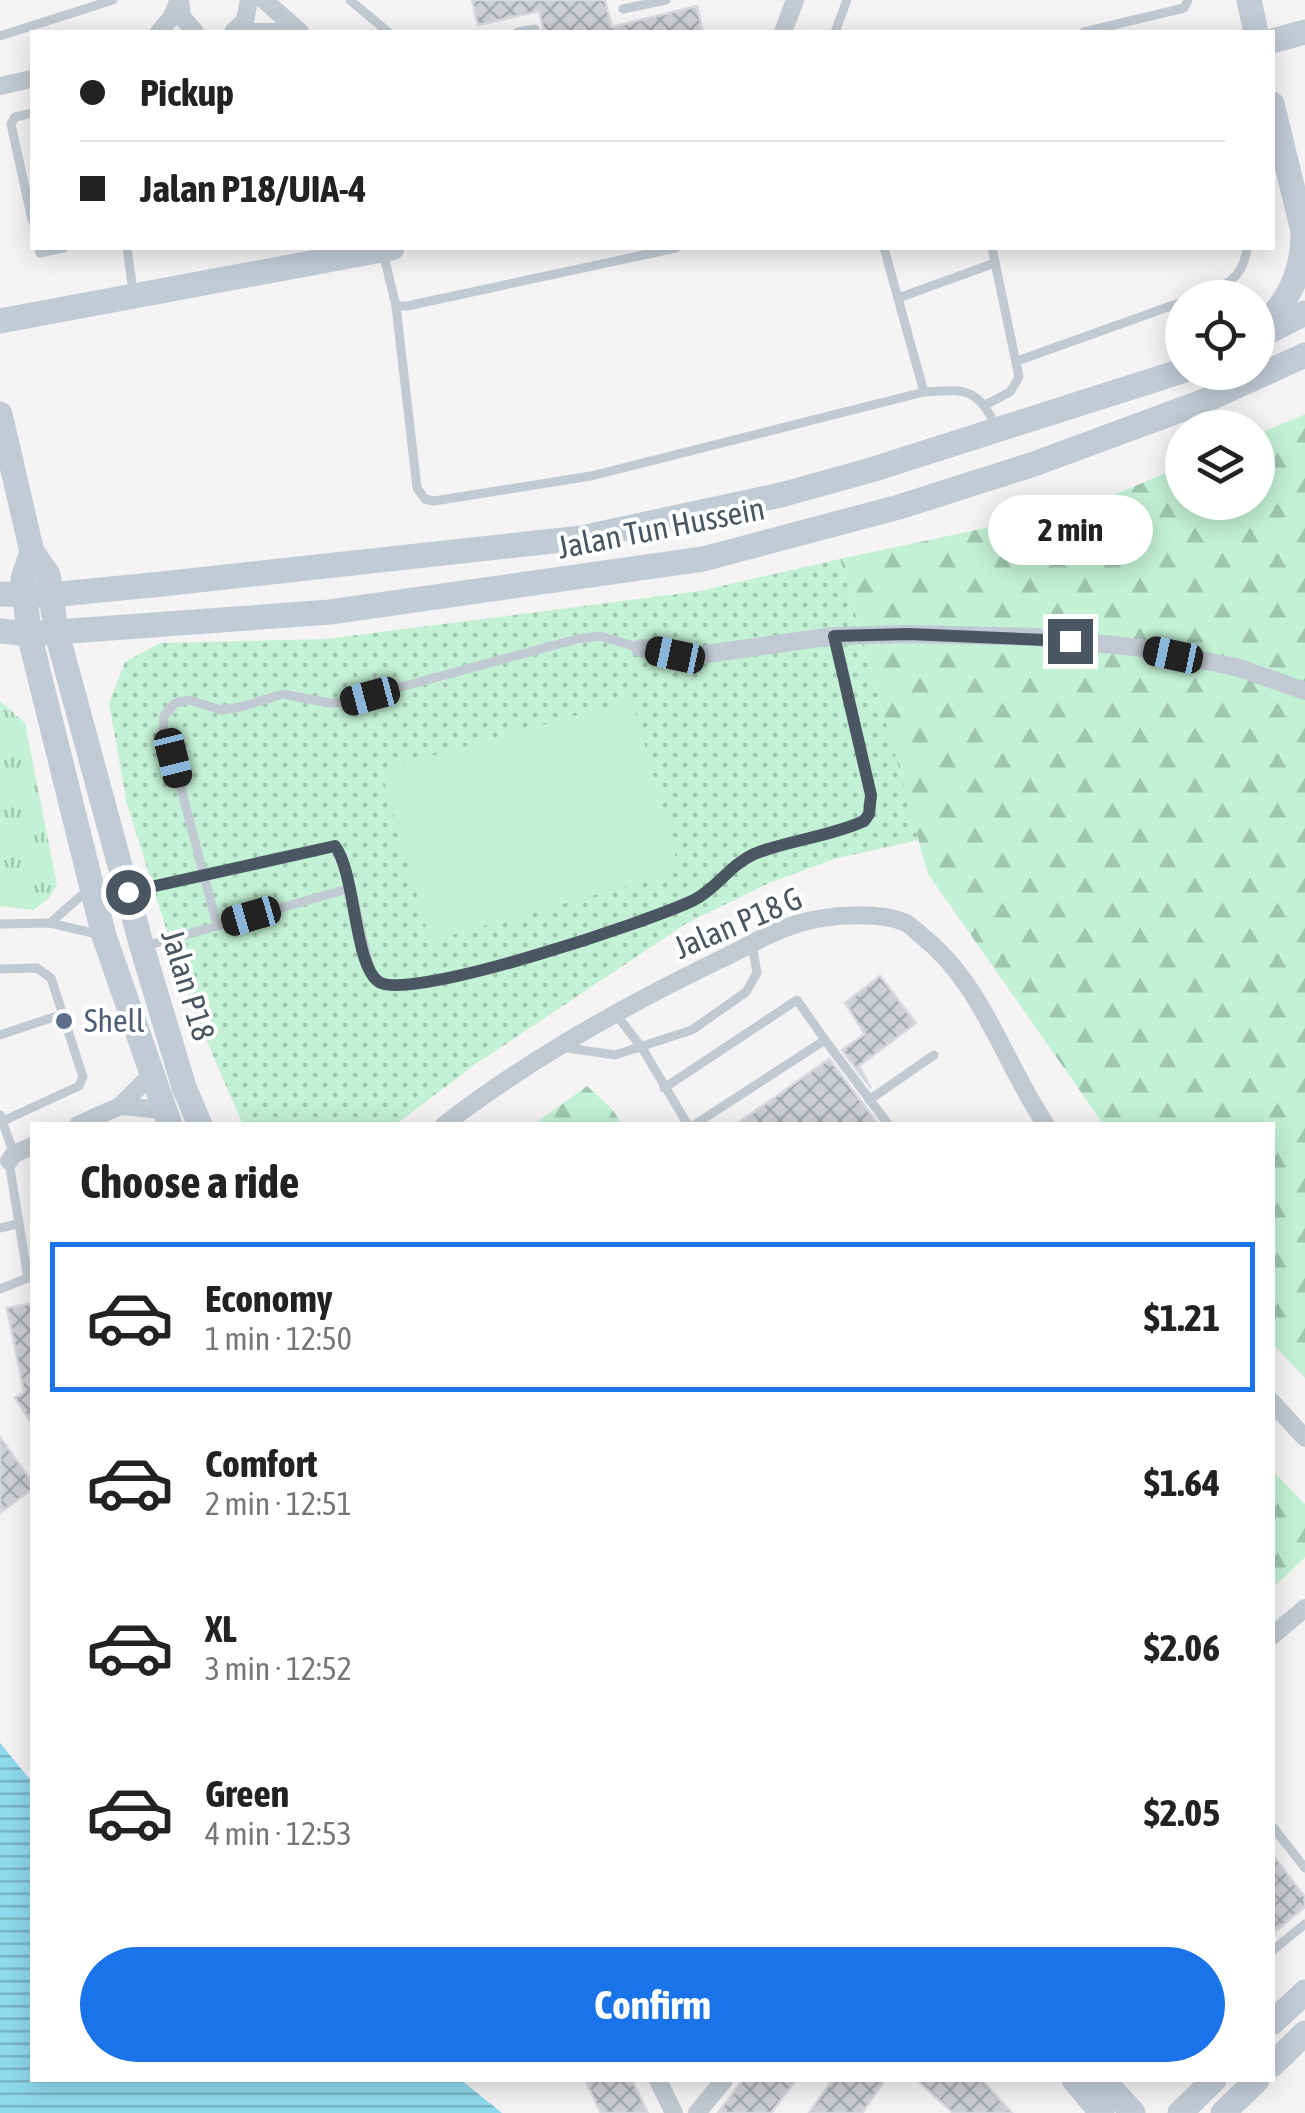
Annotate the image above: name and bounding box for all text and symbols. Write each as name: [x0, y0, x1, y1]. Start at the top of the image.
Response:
text: Pickup: [140, 71, 234, 114]
text: Jalan P18/UIA-4: [140, 167, 366, 210]
map controls: [1165, 280, 1275, 520]
button: locate: [1165, 280, 1275, 390]
button: layers: [1165, 410, 1275, 520]
street label: Jalan Tun Hussein: [554, 489, 768, 566]
callout: 2 min: [988, 496, 1152, 566]
text: 2 min: [1038, 511, 1103, 548]
route end: [1048, 619, 1093, 664]
car: [643, 634, 707, 676]
car: [1141, 634, 1205, 676]
car: [337, 674, 403, 718]
car: [151, 725, 195, 791]
route start: [106, 870, 151, 915]
street label: Jalan P18 G: [668, 879, 807, 966]
car: [218, 893, 284, 939]
street label: Jalan P18: [154, 925, 223, 1045]
place label: Shell: [84, 1002, 145, 1039]
marker: Shell: [53, 1010, 75, 1032]
text: Choose a ride: [80, 1156, 299, 1208]
icon: car: [85, 1272, 175, 1362]
text: Economy: [205, 1277, 332, 1320]
text: $1.21: [1144, 1296, 1220, 1339]
text: 1 min · 12:50: [205, 1320, 352, 1357]
icon: car: [85, 1437, 175, 1527]
text: Comfort: [205, 1442, 317, 1485]
text: $1.64: [1144, 1461, 1220, 1504]
text: 2 min · 12:51: [205, 1485, 352, 1522]
icon: car: [85, 1602, 175, 1692]
text: XL: [205, 1607, 237, 1650]
text: $2.06: [1144, 1626, 1220, 1669]
text: 3 min · 12:52: [205, 1650, 352, 1687]
icon: car: [85, 1767, 175, 1857]
text: Green: [205, 1772, 289, 1815]
text: $2.05: [1144, 1791, 1220, 1834]
text: 4 min · 12:53: [205, 1815, 352, 1852]
button: Confirm: [80, 1947, 1225, 2062]

